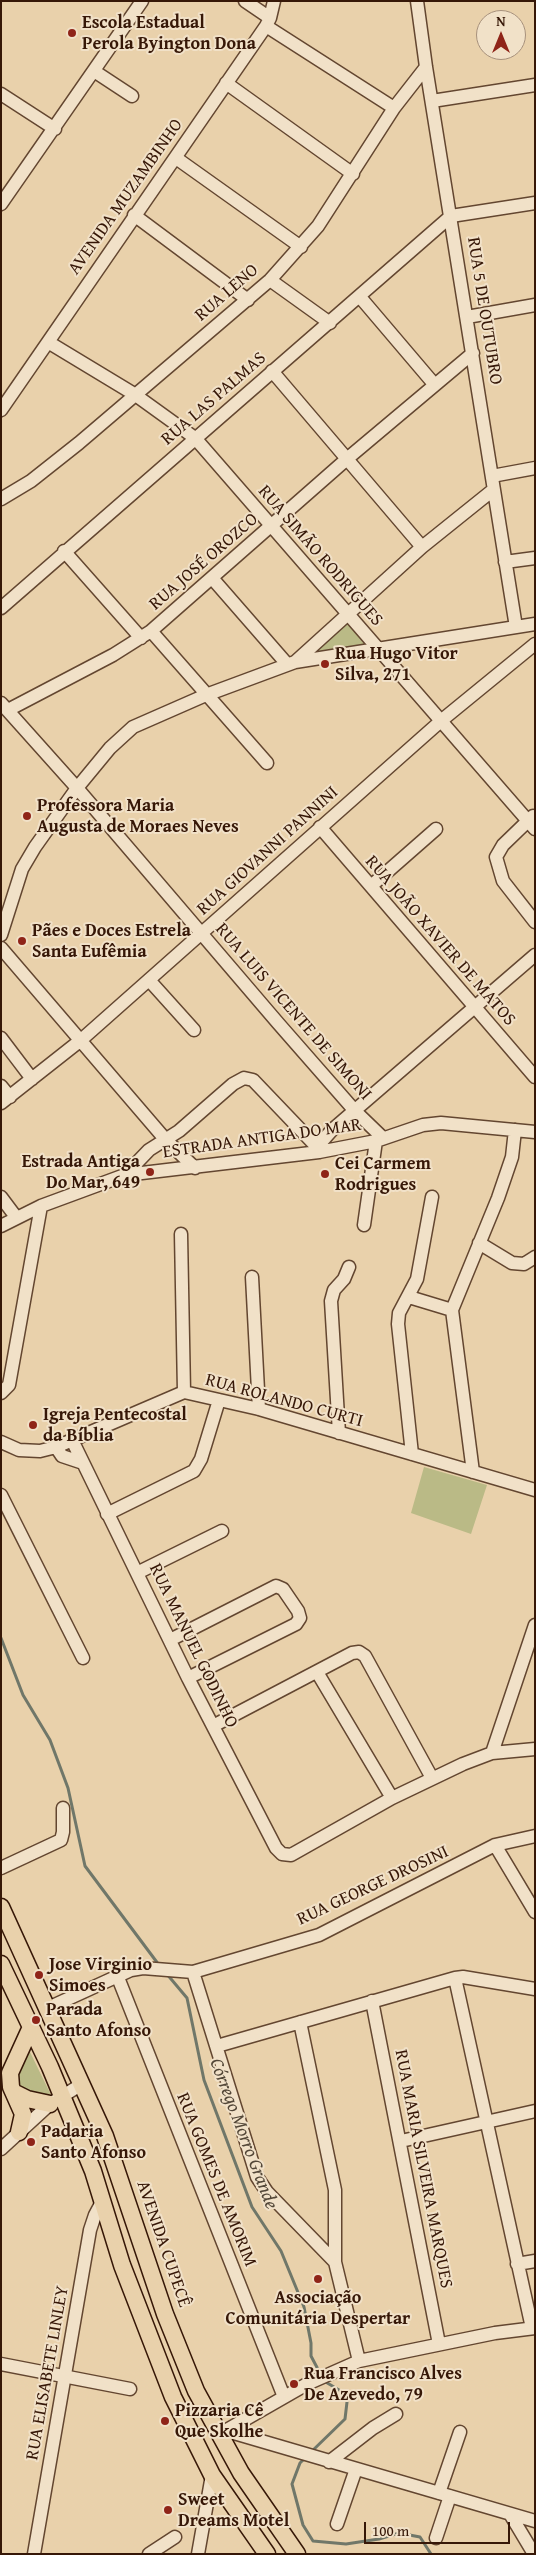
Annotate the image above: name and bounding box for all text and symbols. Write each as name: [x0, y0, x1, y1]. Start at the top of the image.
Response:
north arrow: [476, 10, 526, 60]
text: N: [496, 11, 506, 31]
place label: Escola Estadual Perola Byington Dona: [82, 12, 256, 54]
marker: Escola Estadual Perola Byington Dona: [66, 27, 78, 39]
street label: AVENIDA MUZAMBINHO: [64, 115, 188, 279]
street label: RUA 5 DE OUTUBRO: [462, 236, 506, 386]
street label: RUA LENO: [191, 260, 263, 326]
street label: RUA LAS PALMAS: [157, 348, 271, 450]
street label: RUA SIMÃO RODRIGUES: [253, 481, 387, 631]
street label: RUA JOSÉ OROZCO: [145, 509, 263, 615]
place label: Rua Hugo Vitor Silva, 271: [335, 643, 458, 686]
marker: Rua Hugo Vitor Silva, 271: [319, 658, 331, 670]
street label: RUA GIOVANNI PANNINI: [193, 782, 343, 920]
place label: Professora Maria Augusta de Moraes Neves: [37, 795, 239, 838]
marker: Professora Maria Augusta de Moraes Neves: [21, 810, 33, 822]
street label: RUA JOÃO XAVIER DE MATOS: [360, 851, 520, 1031]
street label: RUA LUIS VICENTE DE SIMONI: [210, 919, 376, 1105]
place label: Pães e Doces Estrela Santa Eufêmia: [32, 920, 191, 962]
marker: Pães e Doces Estrela Santa Eufêmia: [16, 935, 28, 947]
street label: ESTRADA ANTIGA DO MAR: [161, 1114, 363, 1164]
place label: Estrada Antiga Do Mar, 649: [22, 1151, 140, 1194]
place label: Cei Carmem Rodrigues: [335, 1153, 431, 1196]
marker: Estrada Antiga Do Mar, 649: [144, 1166, 156, 1178]
marker: Cei Carmem Rodrigues: [319, 1168, 331, 1180]
street label: RUA ROLANDO CURTI: [203, 1370, 365, 1432]
place label: Igreja Pentecostal da Bíblia: [43, 1404, 187, 1446]
marker: Igreja Pentecostal da Bíblia: [27, 1419, 39, 1431]
street label: RUA MANUEL GODINHO: [144, 1560, 242, 1732]
street label: RUA GEORGE DROSINI: [294, 1841, 452, 1931]
place label: Jose Virginio Simoes: [49, 1954, 152, 1996]
marker: Jose Virginio Simoes: [33, 1969, 45, 1981]
place label: Parada Santo Afonso: [46, 1999, 151, 2042]
marker: Parada Santo Afonso: [30, 2014, 42, 2026]
street label: RUA MARIA SILVEIRA MARQUES: [389, 2048, 457, 2290]
water label: Córrego Morro Grande: [204, 2055, 282, 2213]
street label: RUA GOMES DE AMORIM: [171, 2090, 261, 2270]
place label: Padaria Santo Afonso: [41, 2121, 146, 2164]
marker: Padaria Santo Afonso: [25, 2136, 37, 2148]
street label: AVENIDA CUPECÊ: [131, 2178, 195, 2310]
marker: Associação Comunitária Despertar: [312, 2273, 324, 2285]
street label: RUA ELISABETE LINLEY: [22, 2284, 74, 2462]
place label: Associação Comunitária Despertar: [226, 2287, 410, 2330]
place label: Rua Francisco Alves De Azevedo, 79: [304, 2363, 462, 2406]
marker: Rua Francisco Alves De Azevedo, 79: [288, 2378, 300, 2390]
place label: Pizzaria Cê Que Skolhe: [175, 2400, 263, 2442]
marker: Pizzaria Cê Que Skolhe: [159, 2415, 171, 2427]
place label: Sweet Dreams Motel: [178, 2489, 289, 2532]
marker: Sweet Dreams Motel: [162, 2504, 174, 2516]
scale bar: [366, 2512, 512, 2544]
text: 100 m: [372, 2520, 409, 2541]

